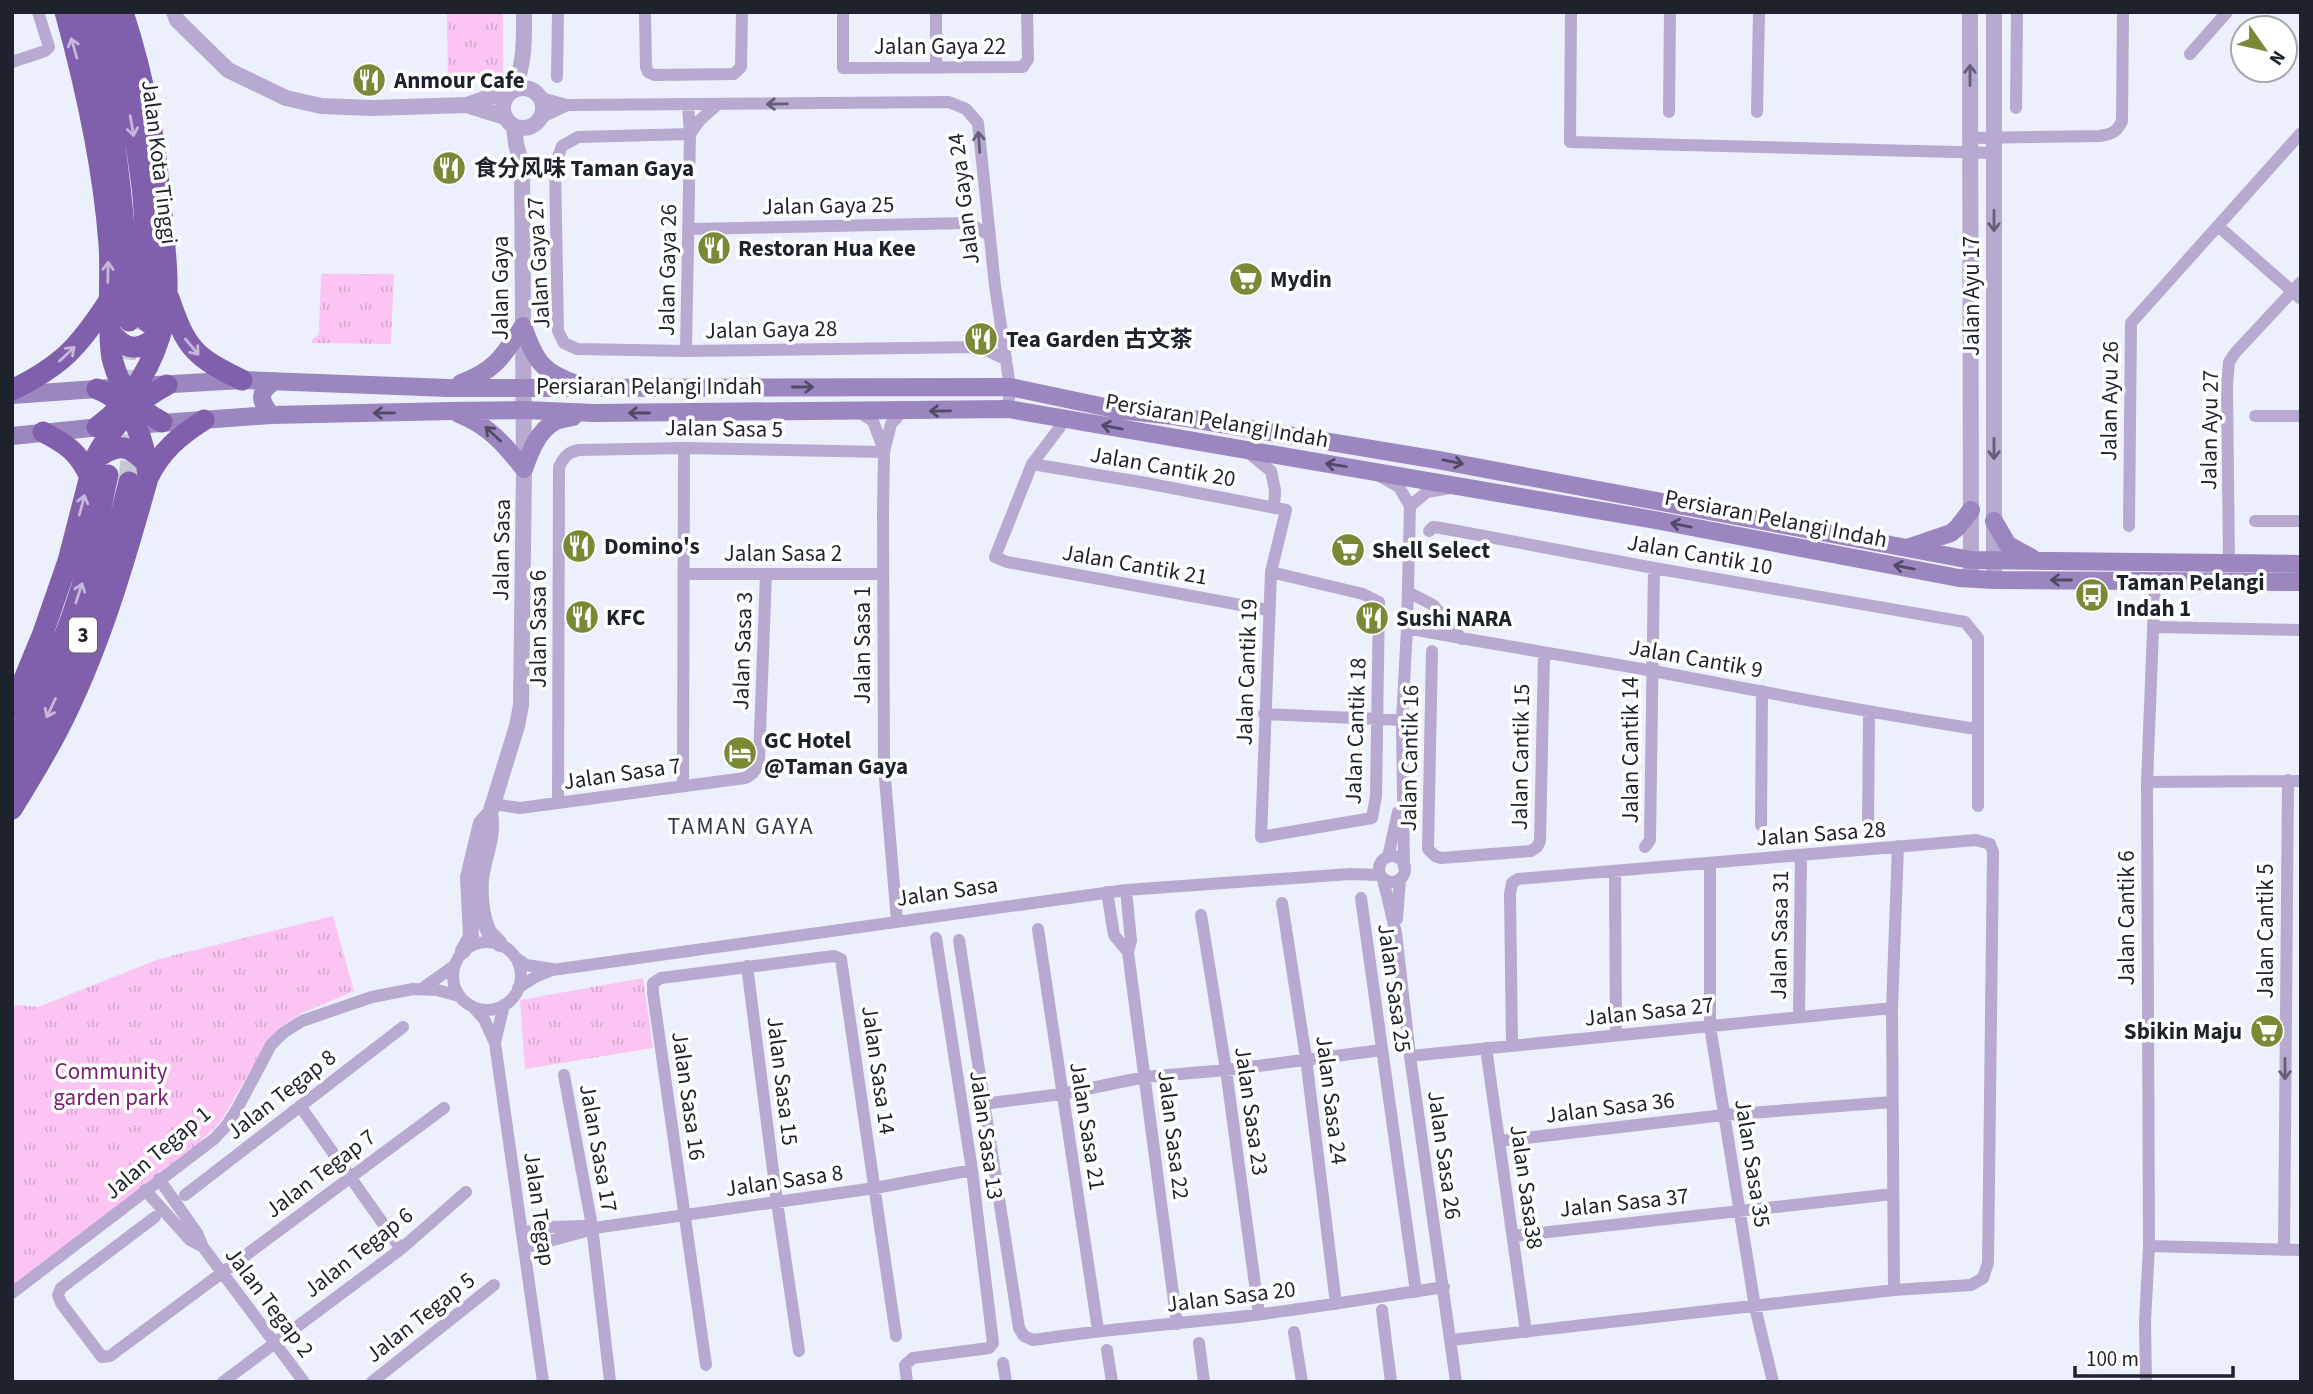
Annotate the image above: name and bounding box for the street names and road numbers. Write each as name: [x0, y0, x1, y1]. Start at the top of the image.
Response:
street label: Jalan Gaya 22: [874, 30, 1006, 63]
street label: Jalan Kota Tinggi: [133, 78, 186, 246]
street label: Jalan Gaya 24: [939, 131, 988, 267]
street label: Jalan Gaya 25: [762, 188, 894, 223]
street label: Jalan Gaya 27: [519, 196, 558, 330]
street label: Jalan Gaya 26: [650, 204, 685, 336]
street label: Jalan Gaya: [484, 236, 517, 340]
street label: Jalan Ayu 17: [1955, 236, 1988, 356]
street label: Jalan Gaya 28: [705, 312, 837, 347]
street label: Jalan Ayu 26: [2092, 341, 2127, 461]
street label: Persiaran Pelangi Indah: [536, 370, 762, 403]
street label: Jalan Ayu 27: [2192, 370, 2227, 490]
street label: Persiaran Pelangi Indah: [1103, 385, 1331, 456]
street label: Jalan Sasa 5: [665, 411, 783, 446]
street label: Jalan Cantik 20: [1088, 437, 1238, 495]
street label: Persiaran Pelangi Indah: [1662, 481, 1890, 556]
street label: Jalan Sasa: [484, 499, 519, 601]
street label: Jalan Cantik 10: [1625, 525, 1775, 583]
street label: Jalan Cantik 21: [1060, 535, 1210, 593]
street label: Jalan Sasa 2: [724, 537, 842, 570]
street label: Jalan Sasa 6: [522, 570, 555, 688]
street label: Jalan Sasa 1: [846, 586, 879, 704]
street label: Jalan Sasa 3: [724, 591, 761, 711]
street label: Jalan Cantik 19: [1227, 598, 1266, 746]
road number: 3: [69, 618, 97, 652]
street label: Jalan Cantik 9: [1626, 630, 1765, 686]
street label: Jalan Cantik 18: [1336, 657, 1375, 805]
street label: Jalan Cantik 14: [1614, 677, 1647, 823]
street label: Jalan Cantik 15: [1503, 683, 1538, 831]
street label: Jalan Cantik 16: [1392, 684, 1427, 832]
street label: Jalan Sasa 7: [561, 749, 683, 798]
street label: Jalan Sasa 28: [1755, 813, 1887, 854]
street label: Jalan Cantik 6: [2110, 850, 2143, 986]
street label: Jalan Cantik 5: [2249, 863, 2282, 999]
street label: Jalan Sasa: [894, 868, 1000, 915]
street label: Jalan Sasa 31: [1762, 870, 1797, 1000]
street label: Jalan Sasa 25: [1369, 921, 1420, 1055]
street label: Jalan Sasa 27: [1583, 988, 1715, 1035]
street label: Jalan Sasa 14: [853, 1003, 904, 1137]
street label: Jalan Sasa 15: [758, 1015, 807, 1147]
street label: Jalan Sasa 16: [663, 1029, 714, 1163]
street label: Jalan Sasa 24: [1307, 1034, 1356, 1166]
street label: Jalan Tegap 8: [220, 1041, 343, 1148]
street label: Jalan Sasa 23: [1226, 1044, 1277, 1178]
street label: Jalan Sasa 21: [1061, 1059, 1114, 1193]
street label: Jalan Sasa 13: [961, 1068, 1012, 1202]
street label: Jalan Sasa 22: [1149, 1069, 1198, 1201]
street label: Jalan Sasa 17: [571, 1081, 626, 1215]
street label: Jalan Sasa 36: [1544, 1083, 1676, 1132]
street label: Jalan Sasa 26: [1419, 1088, 1470, 1222]
street label: Jalan Sasa 35: [1726, 1096, 1779, 1230]
street label: Jalan Tegap 1: [97, 1098, 218, 1207]
street label: Jalan Tegap 7: [258, 1121, 382, 1226]
street label: Jalan Sasa38: [1501, 1123, 1552, 1251]
street label: Jalan Tegap: [515, 1150, 564, 1268]
street label: Jalan Sasa 8: [723, 1156, 845, 1205]
street label: Jalan Sasa 37: [1558, 1179, 1690, 1226]
street label: Jalan Tegap 6: [297, 1199, 420, 1306]
street label: Jalan Tegap 2: [217, 1240, 322, 1364]
street label: Jalan Tegap 5: [359, 1264, 482, 1371]
street label: Jalan Sasa 20: [1165, 1272, 1297, 1321]

